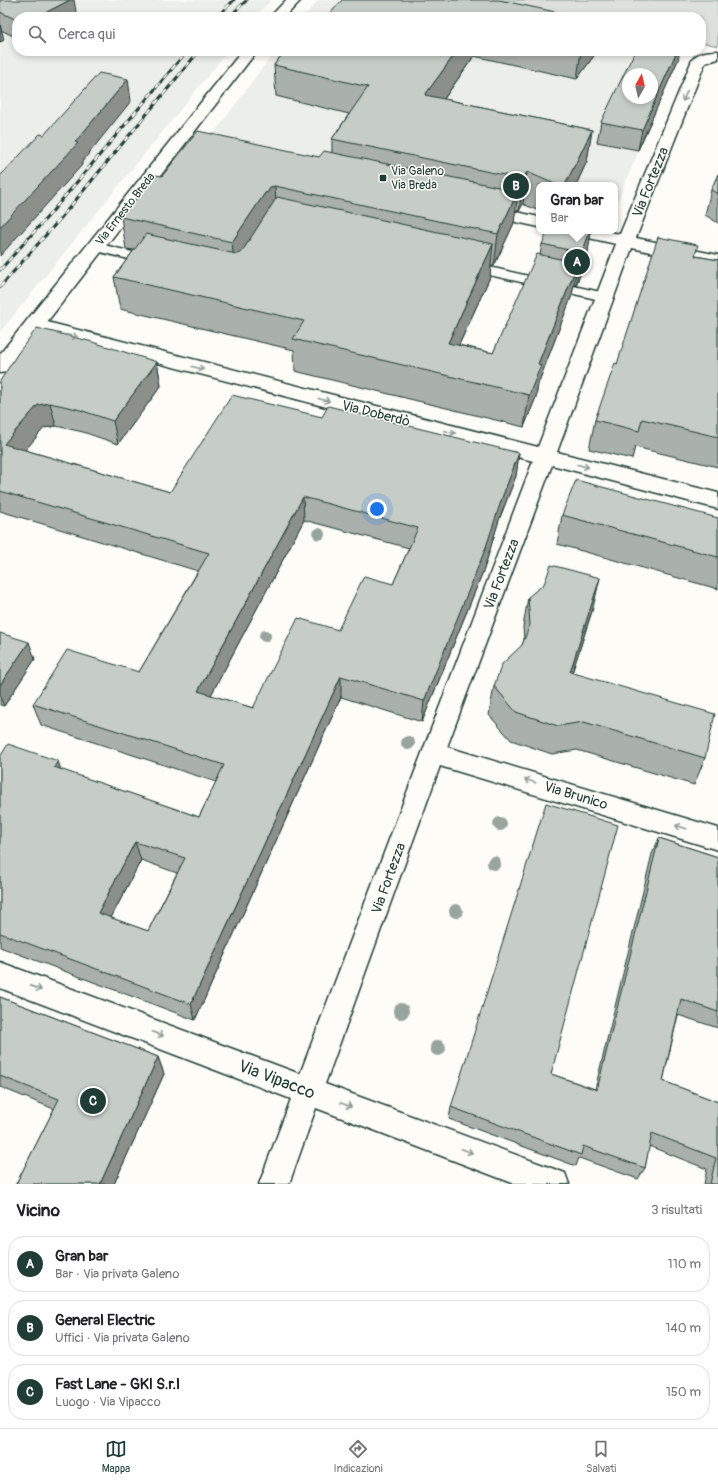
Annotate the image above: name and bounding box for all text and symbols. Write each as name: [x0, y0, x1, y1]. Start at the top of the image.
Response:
search box: [12, 12, 706, 56]
icon: search: [26, 23, 48, 45]
text: Cerca qui: [58, 25, 115, 44]
north arrow: [622, 68, 658, 104]
one-way arrow: [680, 89, 688, 101]
street label: Via Fortezza: [629, 145, 672, 220]
place label: Via Galeno Via Breda: [391, 164, 445, 193]
street label: Via Ernesto Breda: [92, 170, 159, 249]
pin: B: [503, 171, 529, 201]
marker: Via Galeno Via Breda: [378, 173, 388, 183]
popup: [536, 182, 618, 234]
text: Gran bar: [550, 191, 604, 210]
text: Bar: [550, 210, 568, 226]
pin: A: [564, 247, 590, 277]
one-way arrow: [66, 332, 79, 340]
one-way arrow: [192, 364, 205, 372]
one-way arrow: [318, 397, 331, 404]
street label: Via Doberdò: [340, 397, 412, 430]
one-way arrow: [444, 429, 457, 436]
one-way arrow: [577, 463, 590, 470]
your location: [367, 499, 387, 519]
street label: Via Fortezza: [480, 536, 523, 612]
one-way arrow: [523, 777, 536, 784]
street label: Via Brunico: [542, 778, 610, 813]
one-way arrow: [674, 823, 687, 830]
street label: Via Fortezza: [368, 840, 409, 916]
one-way arrow: [30, 985, 42, 993]
one-way arrow: [152, 1031, 164, 1039]
street label: Via Vipacco: [236, 1055, 318, 1104]
pin: C: [80, 1086, 106, 1116]
one-way arrow: [339, 1102, 351, 1110]
one-way arrow: [461, 1148, 473, 1156]
text: Vicino: [16, 1200, 60, 1221]
text: 3 risultati: [651, 1202, 702, 1218]
text: Gran bar: [55, 1247, 108, 1266]
text: A: [26, 1256, 34, 1272]
text: 110 m: [668, 1256, 701, 1272]
text: Bar · Via privata Galeno: [55, 1266, 179, 1282]
text: General Electric: [55, 1311, 155, 1330]
text: B: [26, 1320, 34, 1336]
text: 140 m: [665, 1320, 701, 1336]
text: Uffici · Via privata Galeno: [55, 1330, 190, 1346]
text: Fast Lane - GKI S.r.l: [55, 1375, 180, 1394]
text: C: [26, 1384, 34, 1400]
text: 150 m: [666, 1384, 701, 1400]
text: Luogo · Via Vipacco: [55, 1394, 161, 1410]
tab: Mappa: [102, 1438, 130, 1475]
tab: Indicazioni: [334, 1438, 383, 1475]
tab: Salvati: [586, 1438, 616, 1475]

